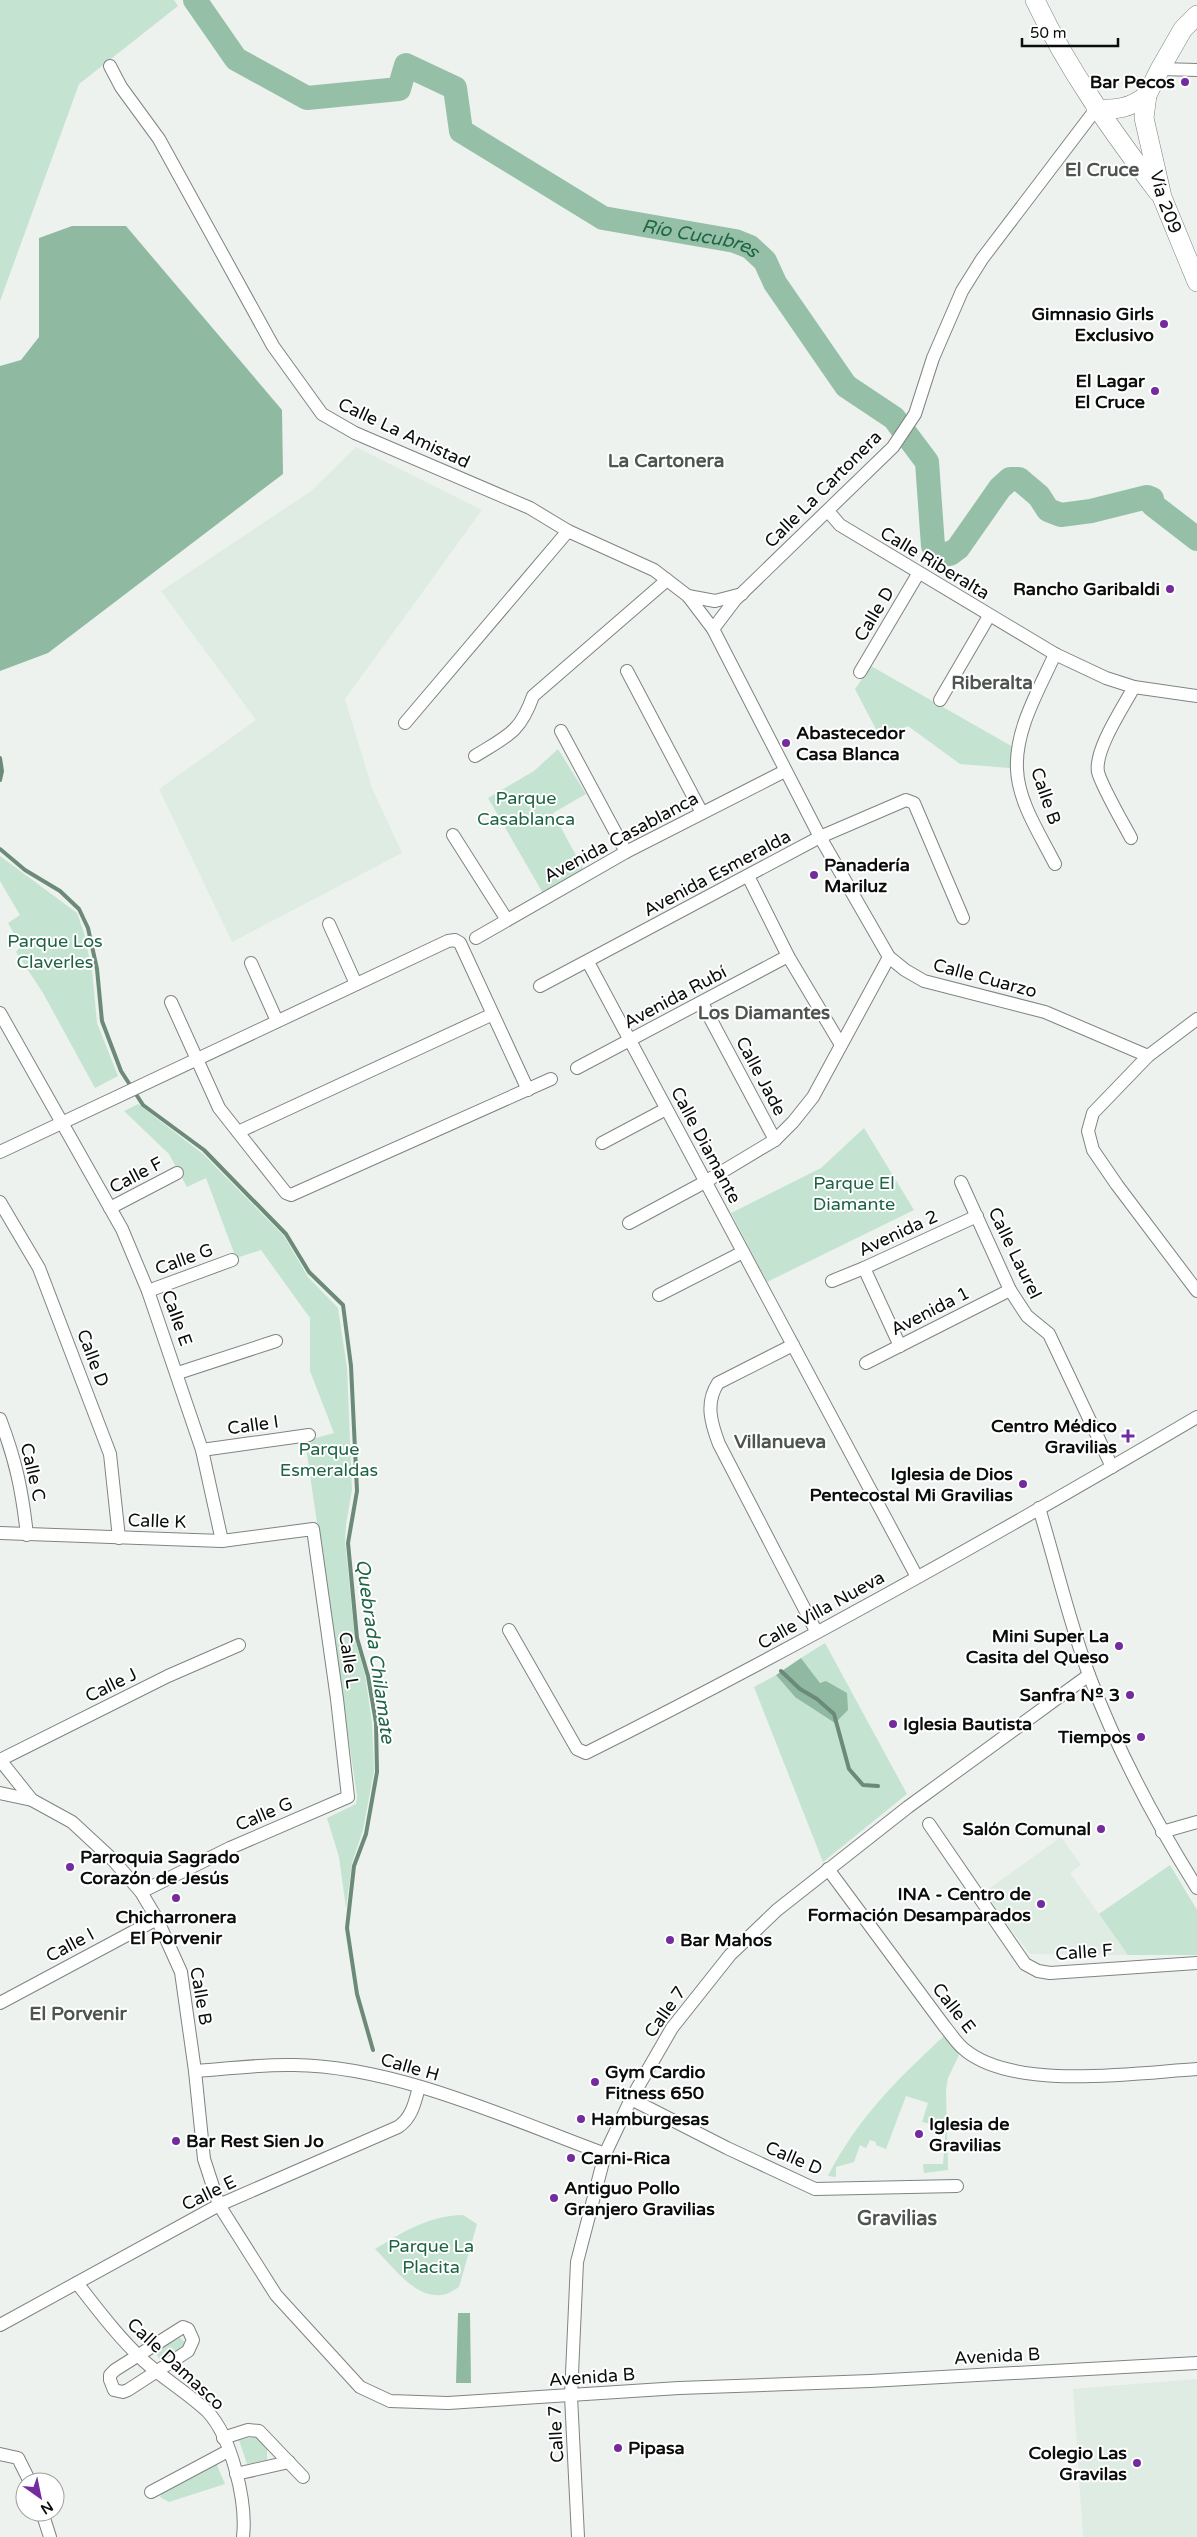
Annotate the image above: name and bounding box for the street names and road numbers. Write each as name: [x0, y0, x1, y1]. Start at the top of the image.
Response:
street label: Vía 209: [1145, 168, 1187, 237]
street label: Calle La Amistad: [335, 393, 473, 473]
street label: Calle La Cartonera: [760, 426, 886, 552]
street label: Calle Riberalta: [876, 522, 994, 604]
street label: Calle D: [849, 583, 899, 645]
street label: Calle B: [1026, 765, 1066, 827]
street label: Avenida Casablanca: [540, 787, 702, 887]
street label: Avenida Esmeralda: [640, 825, 794, 921]
street label: Calle Cuarzo: [931, 954, 1039, 1002]
street label: Avenida Rubí: [620, 960, 731, 1033]
street label: Calle Jade: [731, 1033, 791, 1119]
street label: Calle Diamante: [666, 1083, 746, 1207]
street label: Calle F: [105, 1152, 167, 1198]
street label: Calle Laurel: [983, 1204, 1047, 1302]
street label: Avenida 2: [855, 1205, 941, 1261]
street label: Calle G: [152, 1238, 216, 1280]
street label: Avenida 1: [887, 1282, 973, 1340]
street label: Calle E: [157, 1287, 197, 1349]
street label: Calle D: [72, 1326, 114, 1390]
street label: Calle I: [226, 1411, 280, 1439]
street label: Calle C: [16, 1441, 50, 1503]
street label: Calle K: [127, 1509, 187, 1533]
street label: Calle Villa Nueva: [754, 1566, 888, 1654]
street label: Calle L: [334, 1630, 364, 1690]
street label: Calle J: [82, 1663, 140, 1707]
street label: Calle G: [232, 1792, 296, 1836]
street label: Calle I: [42, 1923, 98, 1967]
street label: Calle F: [1055, 1939, 1113, 1965]
street label: Calle B: [185, 1965, 217, 2027]
street label: Calle E: [927, 1978, 981, 2038]
street label: Calle 7: [639, 1982, 691, 2042]
street label: Calle H: [378, 2048, 442, 2086]
street label: Calle D: [762, 2136, 826, 2180]
street label: Calle E: [178, 2170, 240, 2216]
street label: Calle Damasco: [123, 2313, 229, 2415]
street label: Avenida B: [953, 2343, 1041, 2369]
street label: Avenida B: [548, 2363, 636, 2391]
street label: Calle 7: [544, 2405, 568, 2463]

